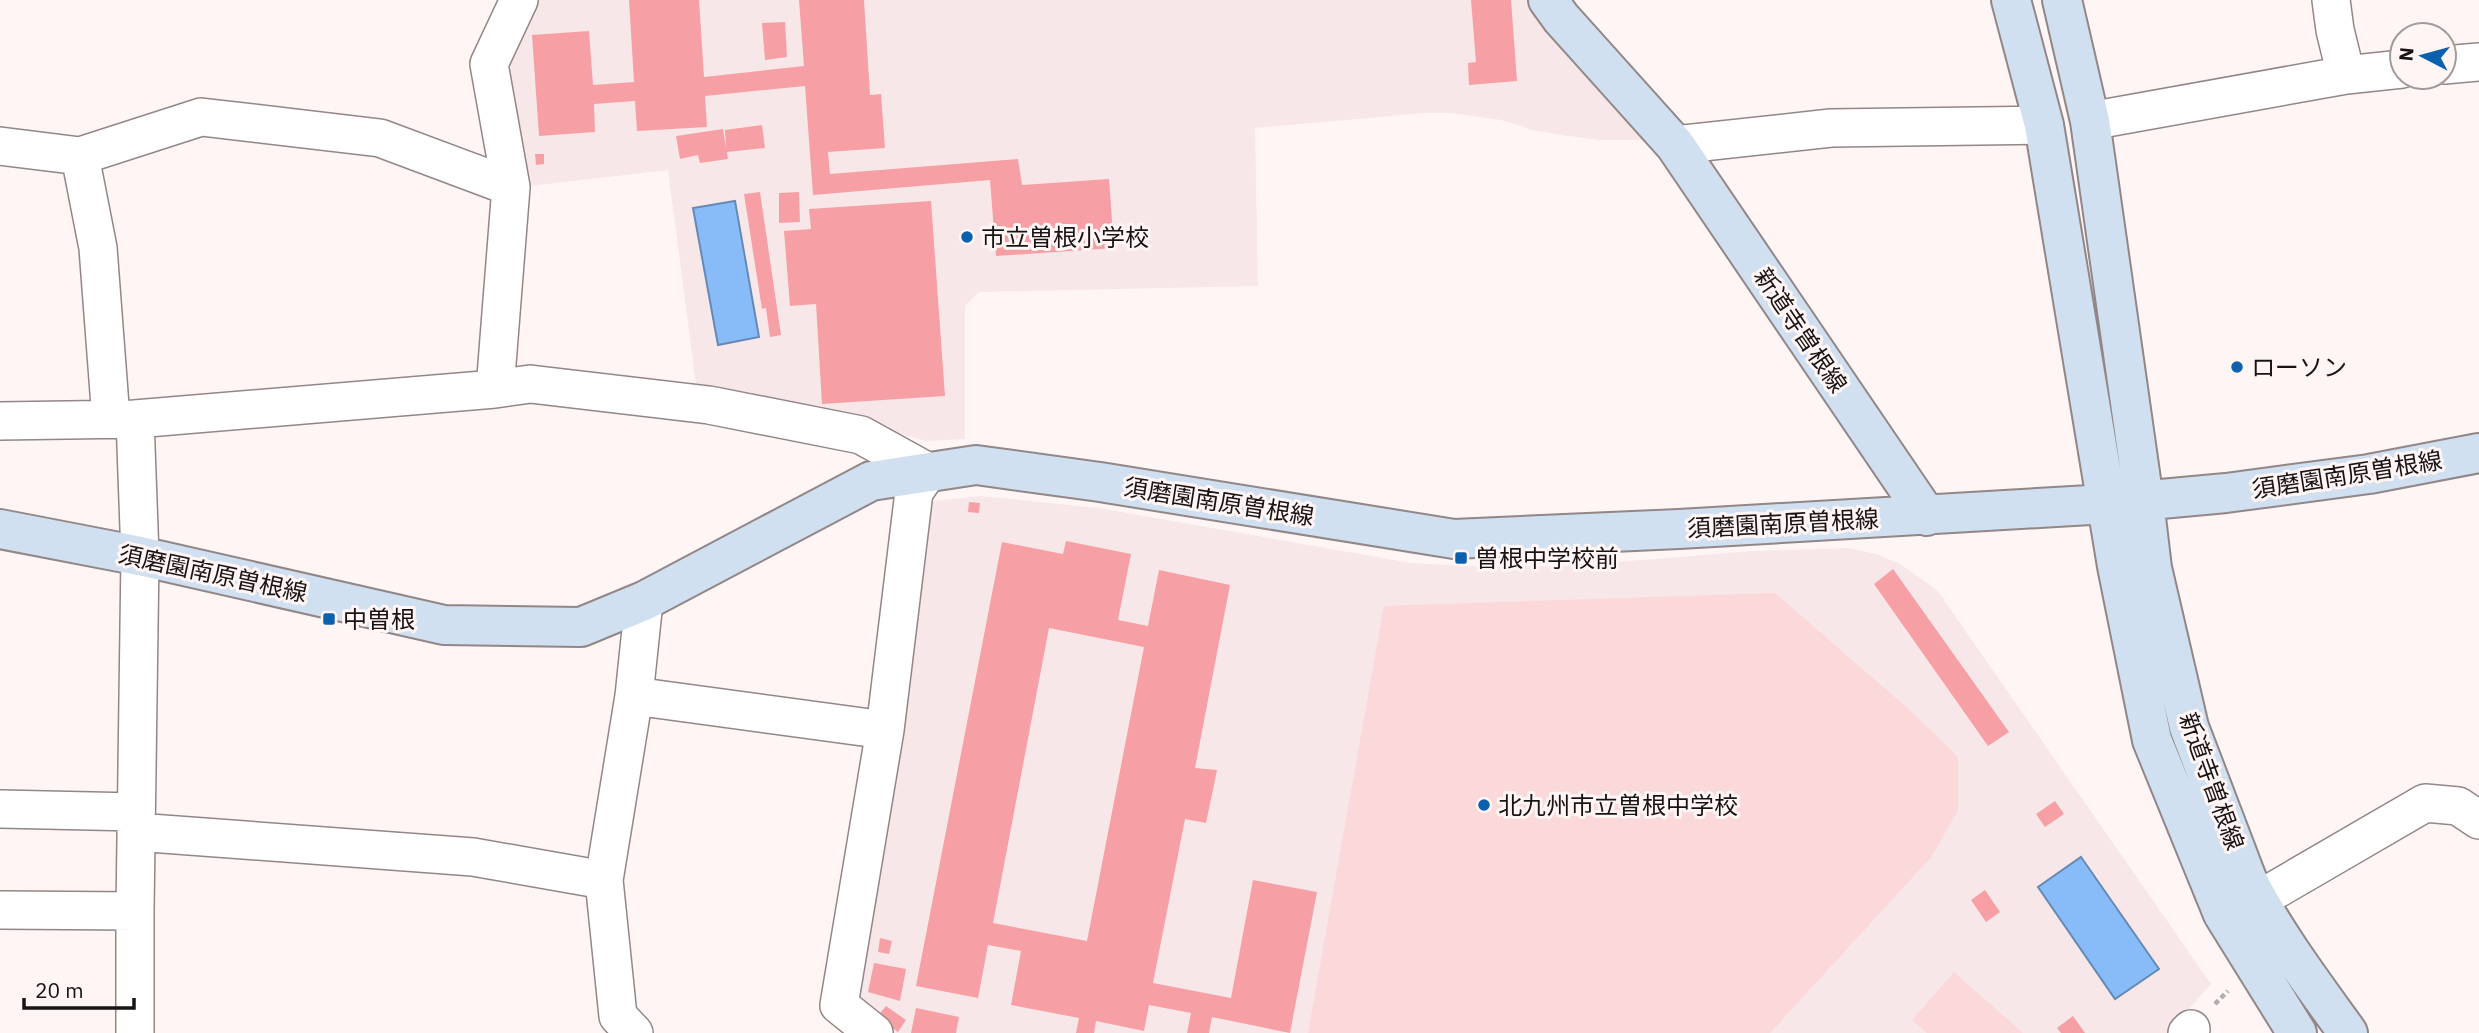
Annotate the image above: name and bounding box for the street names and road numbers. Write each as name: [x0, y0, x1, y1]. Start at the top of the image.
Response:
street label: 新道寺曽根線: [1747, 261, 1855, 399]
street label: 須磨園南原曽根線: [2250, 443, 2444, 505]
street label: 須磨園南原曽根線: [1122, 470, 1316, 532]
street label: 須磨園南原曽根線: [1686, 502, 1880, 544]
street label: 須磨園南原曽根線: [116, 537, 310, 609]
street label: 新道寺曽根線: [2172, 708, 2252, 854]

